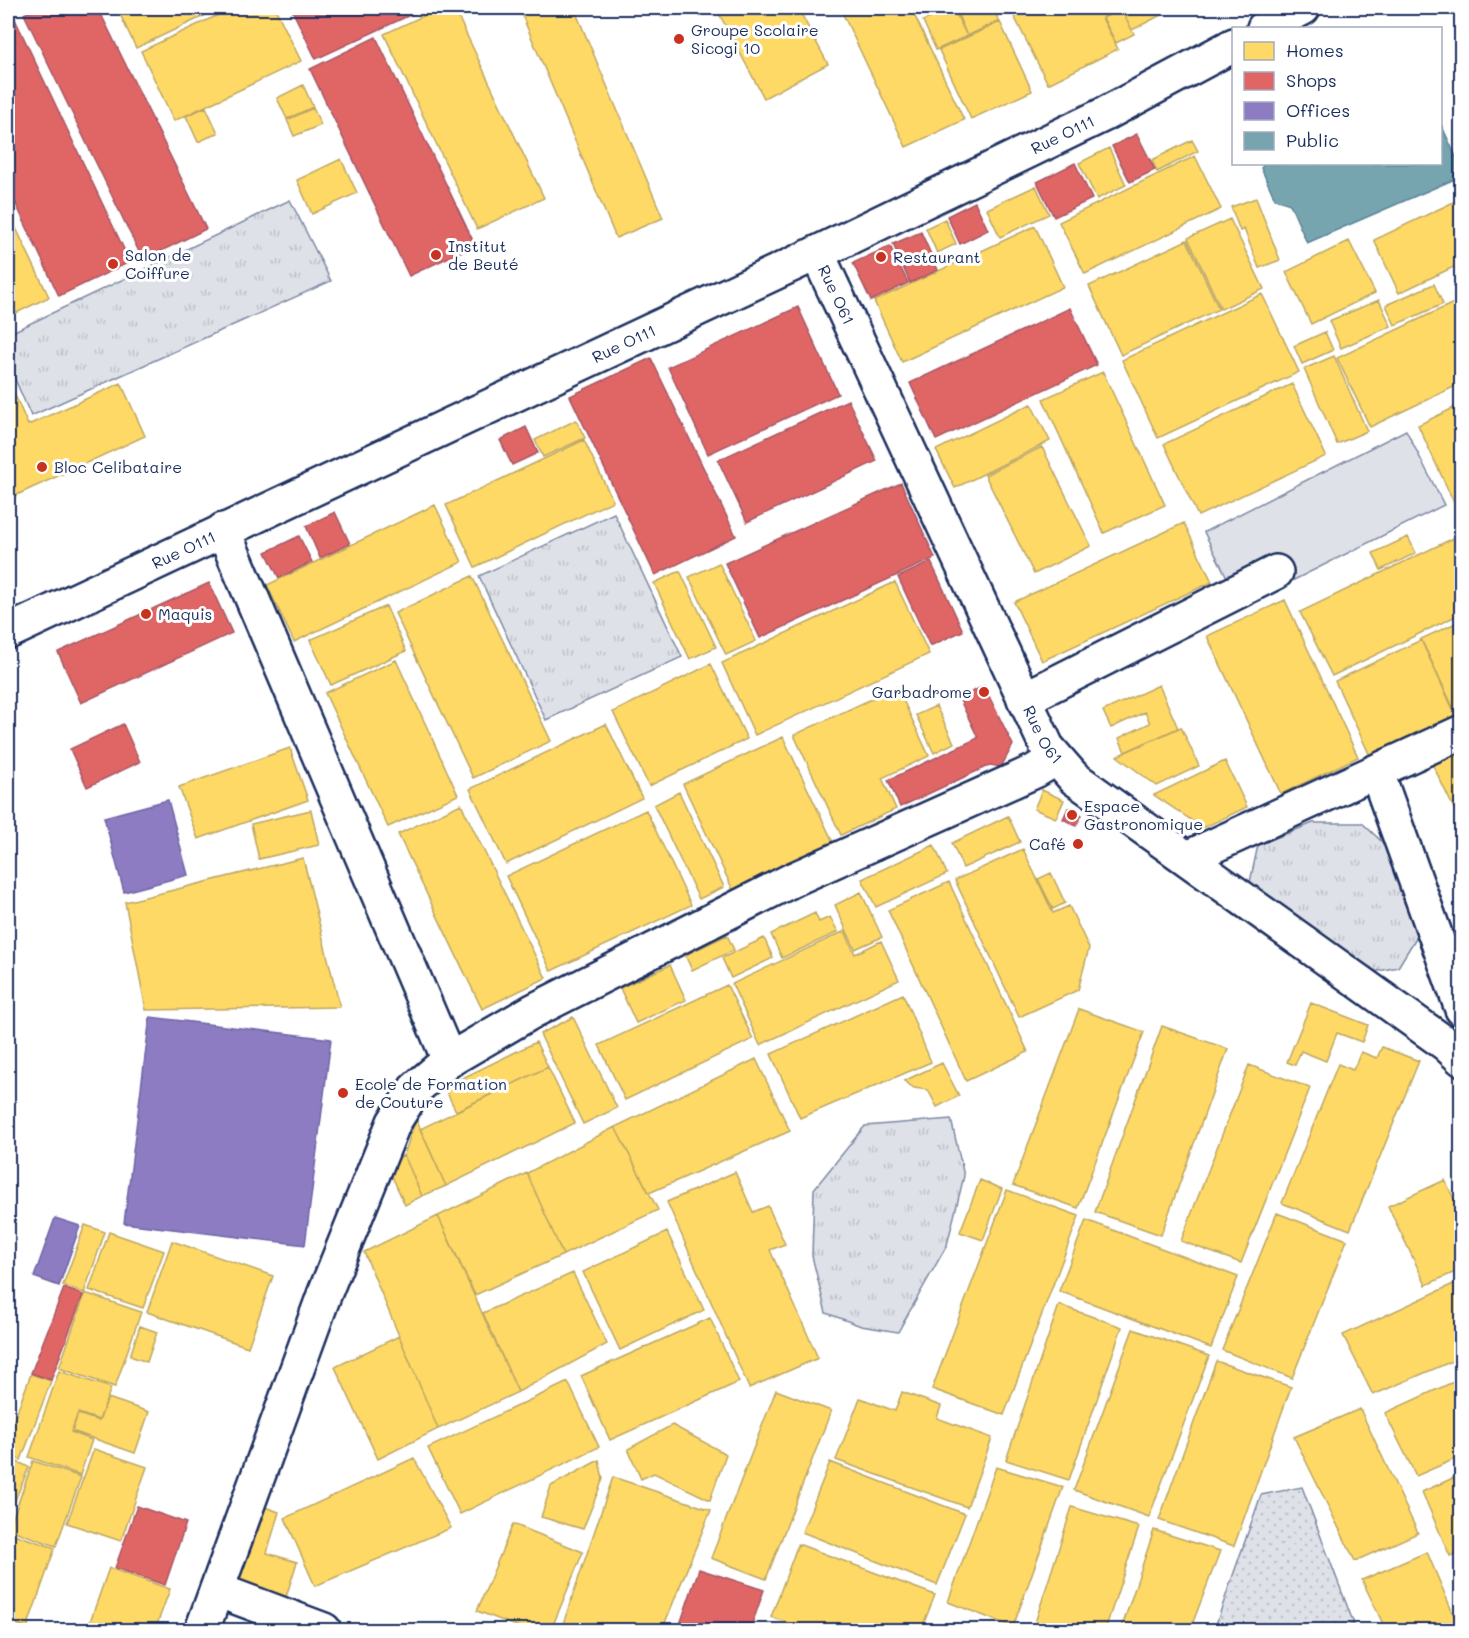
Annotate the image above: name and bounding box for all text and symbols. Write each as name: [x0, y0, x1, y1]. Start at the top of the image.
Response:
place label: Groupe Scolaire Sicogi 10: [691, 19, 819, 58]
legend: [1232, 27, 1442, 165]
marker: Groupe Scolaire Sicogi 10: [672, 32, 686, 46]
text: Homes: [1286, 38, 1344, 62]
text: Shops: [1286, 68, 1337, 92]
text: Offices: [1286, 98, 1350, 122]
street label: Rue O111: [1027, 110, 1098, 158]
text: Public: [1286, 128, 1339, 152]
place label: Institut de Beuté: [448, 235, 519, 274]
place label: Salon de Coiffure: [125, 244, 192, 283]
place label: Restaurant: [893, 246, 981, 267]
marker: Institut de Beuté: [429, 248, 443, 262]
marker: Restaurant: [874, 250, 888, 264]
marker: Salon de Coiffure: [106, 257, 120, 271]
street label: Rue O61: [814, 261, 860, 328]
street label: Rue O111: [588, 319, 659, 367]
place label: Bloc Celibataire: [54, 456, 182, 477]
marker: Bloc Celibataire: [35, 460, 49, 474]
street label: Rue O111: [148, 525, 219, 573]
place label: Maquis: [158, 603, 212, 624]
marker: Maquis: [139, 607, 153, 621]
place label: Garbadrome: [872, 681, 972, 702]
marker: Garbadrome: [977, 685, 991, 699]
street label: Rue O61: [1019, 702, 1068, 768]
place label: Espace Gastronomique: [1084, 795, 1203, 834]
marker: Espace Gastronomique: [1065, 808, 1079, 822]
place label: Café: [1029, 833, 1066, 854]
marker: Café: [1071, 837, 1085, 851]
place label: Ecole de Formation de Couture: [355, 1073, 507, 1112]
marker: Ecole de Formation de Couture: [336, 1086, 350, 1100]

